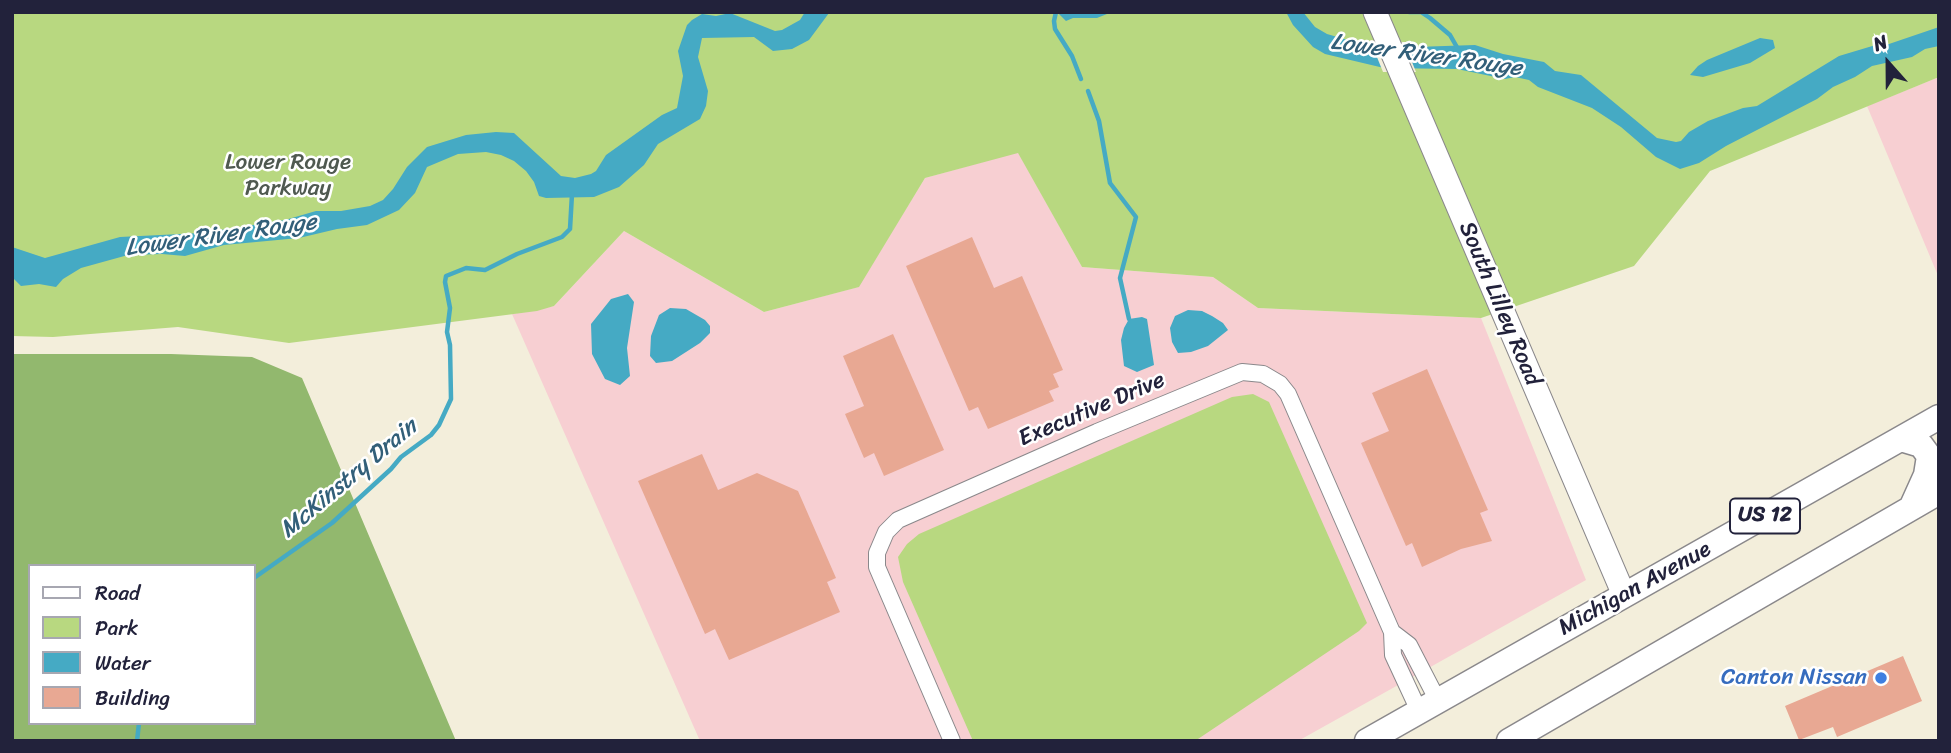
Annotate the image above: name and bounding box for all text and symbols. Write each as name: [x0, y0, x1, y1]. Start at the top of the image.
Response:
text: N: [1868, 25, 1892, 61]
water label: Lower River Rouge: [1329, 28, 1523, 84]
north arrow: [1853, 28, 1923, 98]
park label: Lower Rouge Parkway: [225, 149, 351, 203]
water label: Lower River Rouge: [124, 208, 318, 264]
street label: South Lilley Road: [1452, 218, 1546, 390]
street label: Executive Drive: [1015, 367, 1169, 453]
water label: McKinstry Drain: [275, 413, 423, 545]
road number: US 12: [1730, 498, 1800, 534]
street label: Michigan Avenue: [1554, 536, 1716, 642]
legend: [28, 564, 256, 725]
text: Road: [95, 574, 140, 612]
text: Park: [95, 609, 138, 647]
text: Water: [95, 644, 150, 682]
place label: Canton Nissan: [1721, 664, 1867, 692]
marker: Canton Nissan: [1873, 670, 1889, 686]
text: Building: [95, 679, 170, 717]

